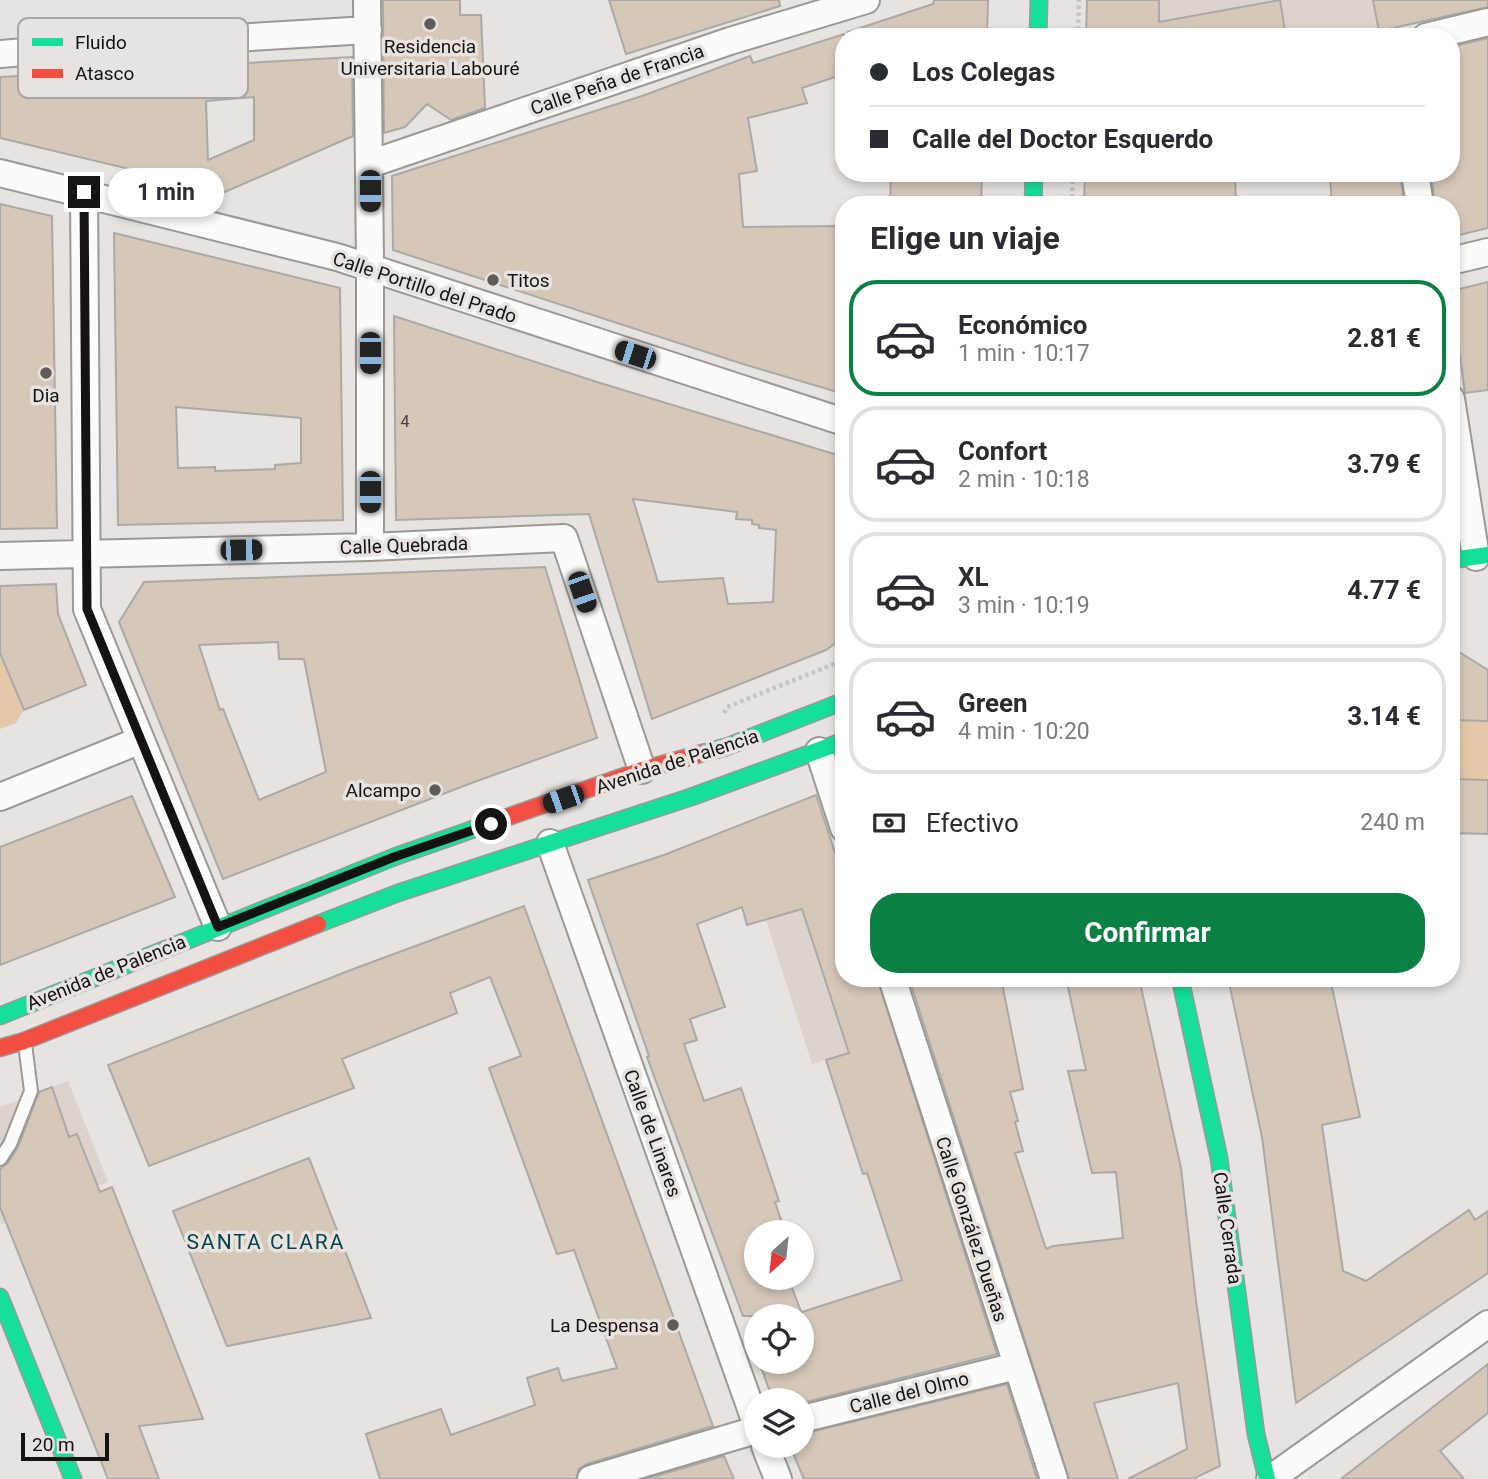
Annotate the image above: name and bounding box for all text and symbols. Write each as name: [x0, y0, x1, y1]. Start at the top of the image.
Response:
marker: Residencia Universitaria Labouré: [422, 16, 438, 32]
legend: [18, 18, 248, 98]
text: Fluido: [75, 31, 127, 54]
place label: Residencia Universitaria Labouré: [341, 35, 520, 80]
street label: Calle Peña de Francia: [527, 39, 707, 120]
text: Los Colegas: [912, 57, 1055, 87]
text: Atasco: [75, 62, 134, 85]
text: Calle del Doctor Esquerdo: [912, 124, 1213, 154]
callout: 1 min: [108, 168, 224, 216]
car: [360, 170, 381, 212]
route end: [68, 176, 100, 208]
text: 1 min: [137, 179, 195, 206]
text: Elige un viaje: [870, 219, 1060, 257]
street label: Calle Portillo del Prado: [330, 247, 520, 328]
place label: Titos: [507, 269, 550, 292]
marker: Titos: [485, 272, 501, 288]
icon: car: [874, 307, 937, 370]
text: Económico: [958, 310, 1087, 340]
text: 2.81 €: [1347, 323, 1421, 353]
car: [360, 332, 381, 374]
car: [612, 339, 659, 371]
text: 1 min · 10:17: [958, 340, 1090, 367]
marker: Dia: [38, 365, 54, 381]
place label: Dia: [32, 384, 60, 407]
house number: 4: [401, 412, 410, 431]
icon: car: [874, 433, 937, 496]
text: Confort: [958, 436, 1047, 466]
text: 3.79 €: [1347, 449, 1421, 479]
text: 2 min · 10:18: [958, 466, 1090, 493]
car: [360, 471, 381, 513]
street label: Calle Quebrada: [339, 532, 469, 559]
car: [220, 539, 263, 561]
icon: car: [874, 559, 937, 622]
text: XL: [958, 562, 989, 592]
car: [566, 569, 599, 615]
text: 4.77 €: [1347, 575, 1421, 605]
text: 3 min · 10:19: [958, 592, 1090, 619]
icon: car: [874, 685, 937, 748]
text: Green: [958, 688, 1028, 718]
text: 3.14 €: [1347, 701, 1421, 731]
text: 4 min · 10:20: [958, 718, 1090, 745]
street label: Avenida de Palencia: [593, 724, 761, 799]
place label: Alcampo: [346, 779, 421, 802]
marker: Alcampo: [427, 782, 443, 798]
car: [540, 782, 587, 816]
icon: cash: [870, 804, 908, 842]
route start: [475, 808, 507, 840]
text: Efectivo: [926, 808, 1019, 838]
text: 240 m: [1360, 809, 1425, 836]
button: Confirmar: [870, 893, 1425, 973]
street label: Avenida de Palencia: [23, 930, 189, 1015]
street label: Calle de Linares: [619, 1066, 686, 1200]
street label: Calle González Dueñas: [931, 1134, 1012, 1325]
street label: Calle Cerrada: [1208, 1170, 1247, 1286]
north arrow: [744, 1220, 814, 1290]
map controls: [744, 1220, 814, 1458]
district label: SANTA CLARA: [187, 1230, 346, 1254]
button: locate: [744, 1304, 814, 1374]
place label: La Despensa: [550, 1314, 659, 1337]
marker: La Despensa: [665, 1317, 681, 1333]
street label: Calle del Olmo: [847, 1367, 971, 1418]
button: layers: [744, 1388, 814, 1458]
scale bar: [21, 1430, 108, 1462]
text: 20 m: [32, 1433, 75, 1456]

